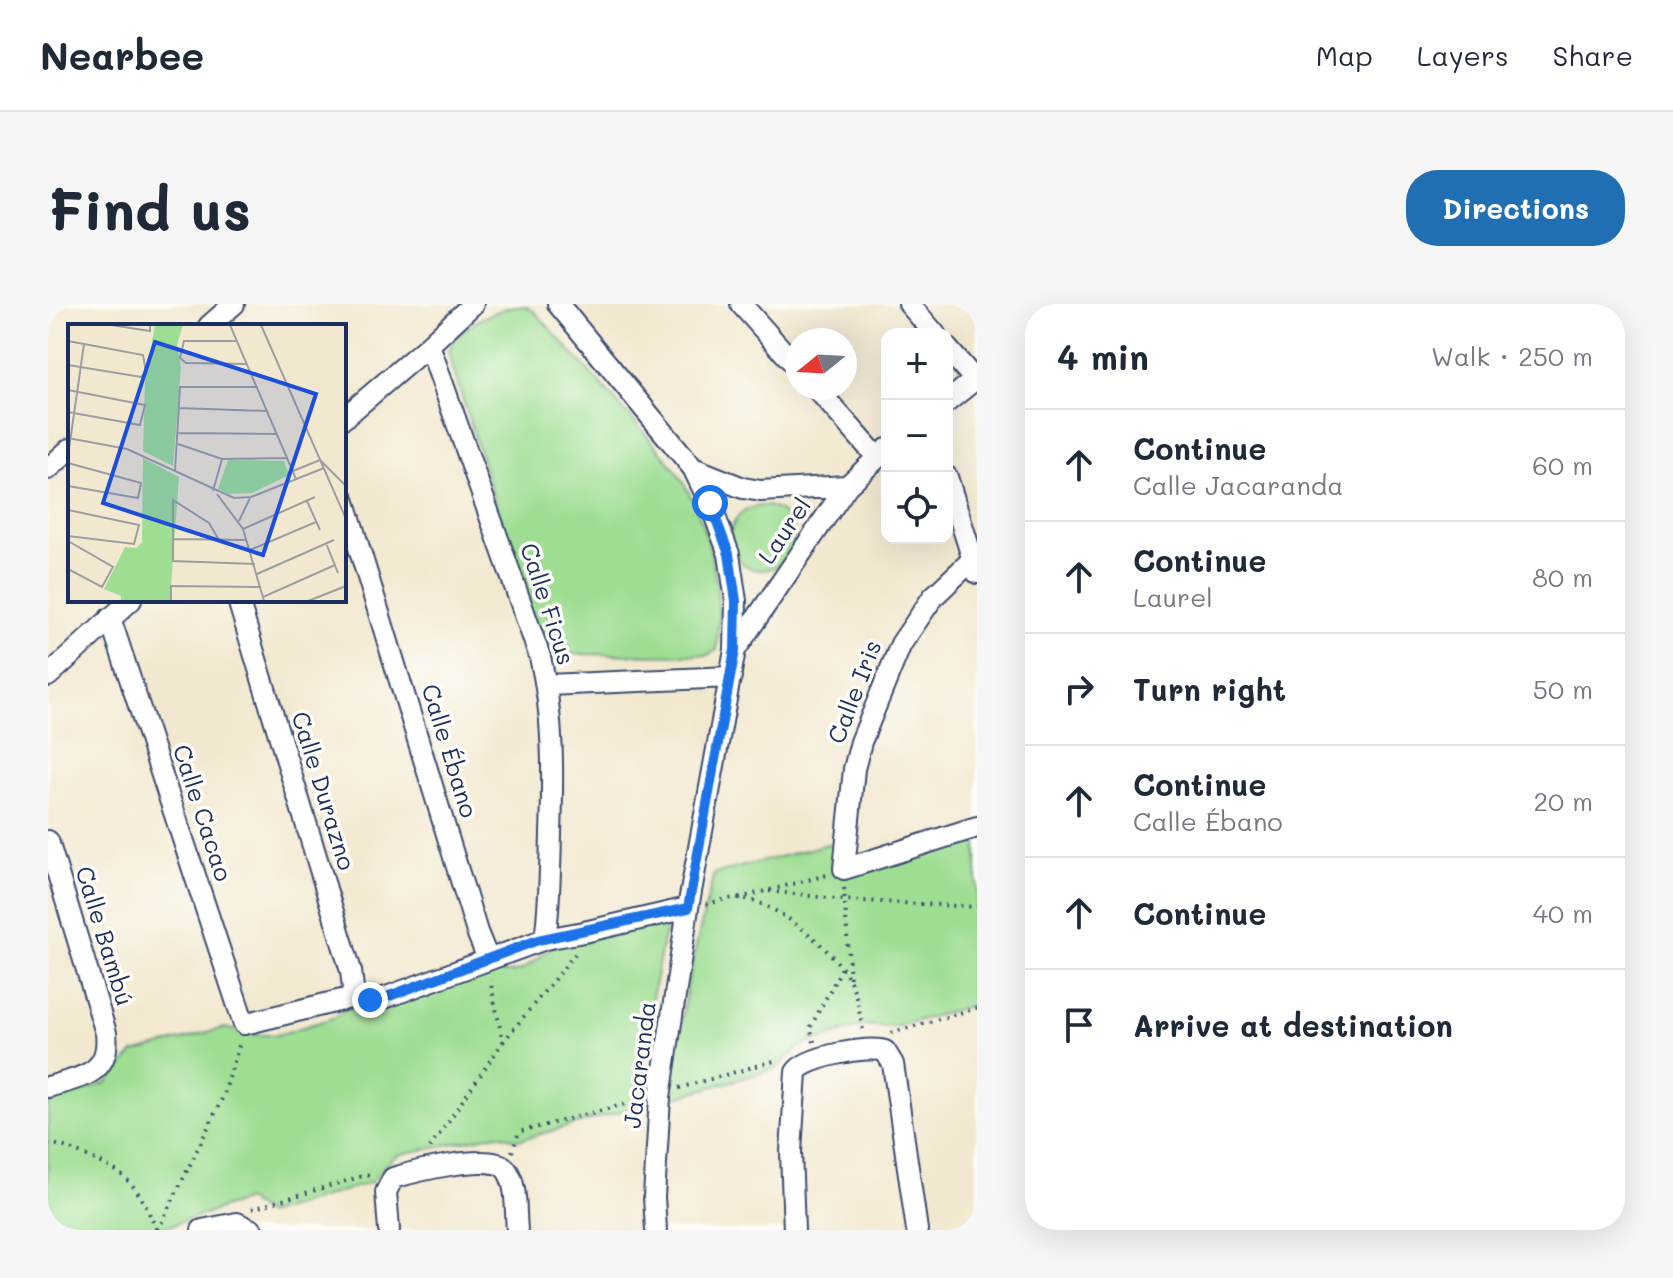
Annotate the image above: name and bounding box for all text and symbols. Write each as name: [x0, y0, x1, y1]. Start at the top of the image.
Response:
text: Nearbee: [40, 30, 204, 80]
text: Map: [1316, 37, 1373, 73]
text: Layers: [1417, 37, 1509, 73]
text: Share: [1553, 37, 1633, 73]
button: Directions: [1406, 170, 1625, 246]
text: Find us: [48, 172, 251, 245]
inset map: [68, 324, 346, 602]
north arrow: [785, 328, 857, 400]
map controls: [881, 328, 953, 544]
button: +: [881, 328, 953, 400]
text: 4 min: [1057, 334, 1149, 379]
text: Walk · 250 m: [1431, 339, 1593, 373]
button: −: [881, 400, 953, 472]
text: Continue: [1133, 428, 1266, 468]
icon: ahead: [1057, 443, 1101, 487]
text: 60 m: [1532, 448, 1593, 482]
text: Calle Jacaranda: [1133, 468, 1344, 502]
button: locate: [881, 472, 953, 544]
route start: [692, 485, 728, 521]
street label: Laurel: [750, 491, 817, 569]
street label: Calle Ficus: [514, 539, 583, 668]
text: Continue: [1133, 540, 1266, 580]
icon: ahead: [1057, 555, 1101, 599]
text: 80 m: [1532, 560, 1593, 594]
text: Laurel: [1133, 580, 1213, 614]
street label: Calle Iris: [820, 635, 887, 748]
icon: right: [1057, 667, 1101, 711]
text: Turn right: [1133, 669, 1286, 709]
text: 50 m: [1533, 672, 1593, 706]
street label: Calle Ébano: [415, 680, 485, 821]
street label: Calle Durazno: [286, 708, 363, 874]
street label: Calle Cacao: [167, 740, 240, 885]
text: Continue: [1133, 764, 1266, 804]
icon: ahead: [1057, 779, 1101, 823]
text: 20 m: [1533, 784, 1593, 818]
text: Calle Ébano: [1133, 804, 1283, 838]
street label: Calle Bambú: [70, 862, 141, 1009]
icon: ahead: [1057, 891, 1101, 935]
text: Continue: [1133, 893, 1266, 933]
text: 40 m: [1533, 896, 1593, 930]
route end: [352, 982, 388, 1018]
street label: Jacaranda: [615, 1000, 662, 1130]
icon: arrive: [1057, 1003, 1101, 1047]
text: Arrive at destination: [1133, 1005, 1453, 1045]

